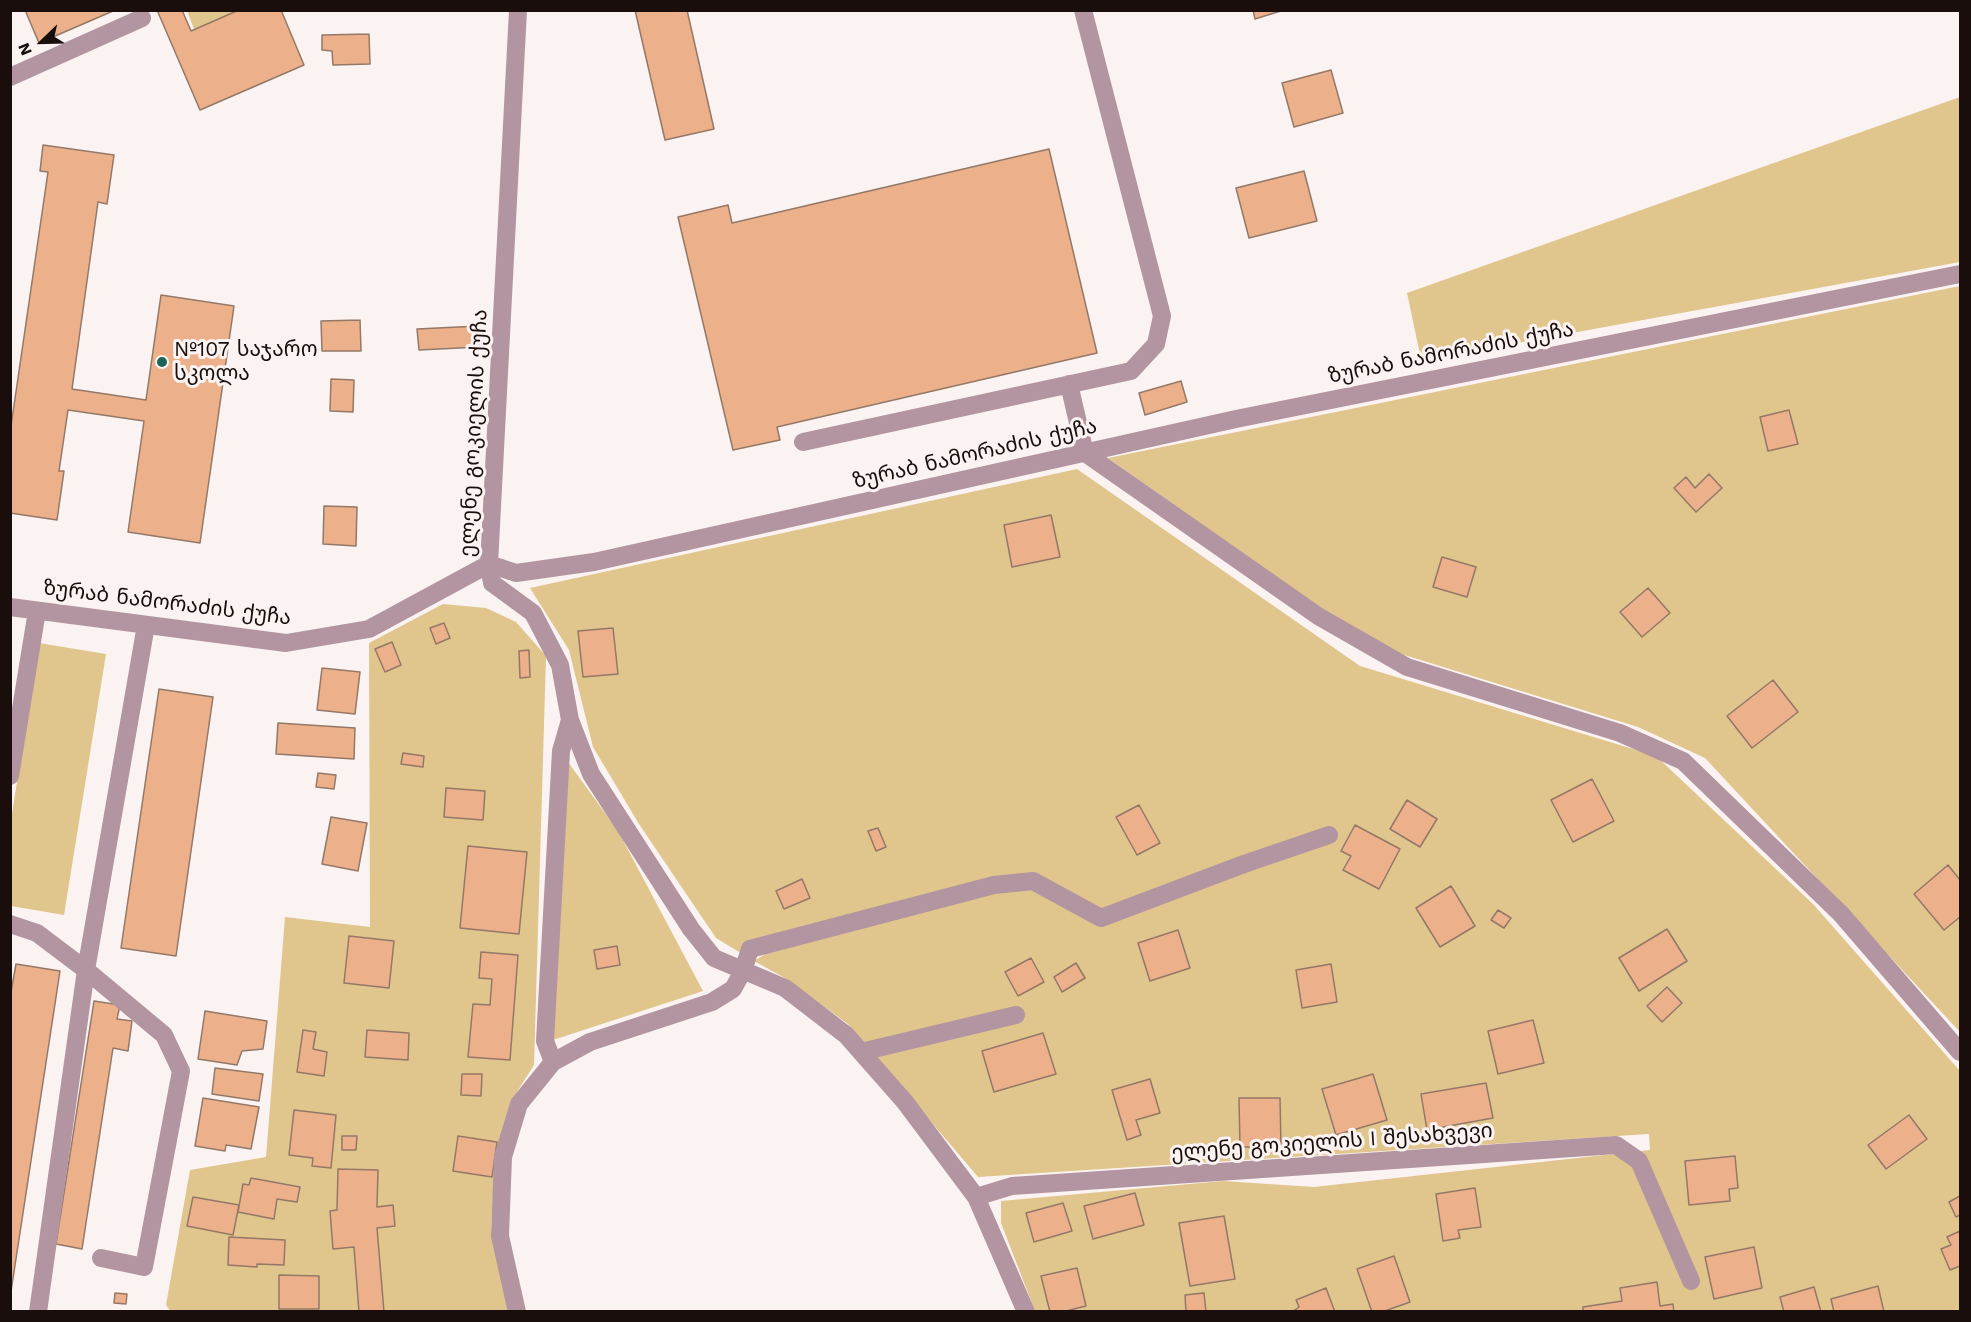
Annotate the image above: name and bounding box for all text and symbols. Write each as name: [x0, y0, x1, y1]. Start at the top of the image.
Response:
north arrow: [12, 12, 72, 72]
text: N: [14, 40, 36, 58]
street label: ელენე გოკიელის ქუჩა: [455, 308, 493, 558]
street label: ზურაბ ნამორაძის ქუჩა: [1326, 317, 1576, 389]
place label: №107 საჯარო სკოლა: [174, 337, 318, 387]
marker: №107 საჯარო სკოლა: [155, 355, 169, 369]
street label: ზურაბ ნამორაძის ქუჩა: [851, 414, 1099, 494]
street label: ზურაბ ნამორაძის ქუჩა: [42, 575, 292, 631]
street label: ელენე გოკიელის I შესახვევი: [1170, 1118, 1494, 1166]

